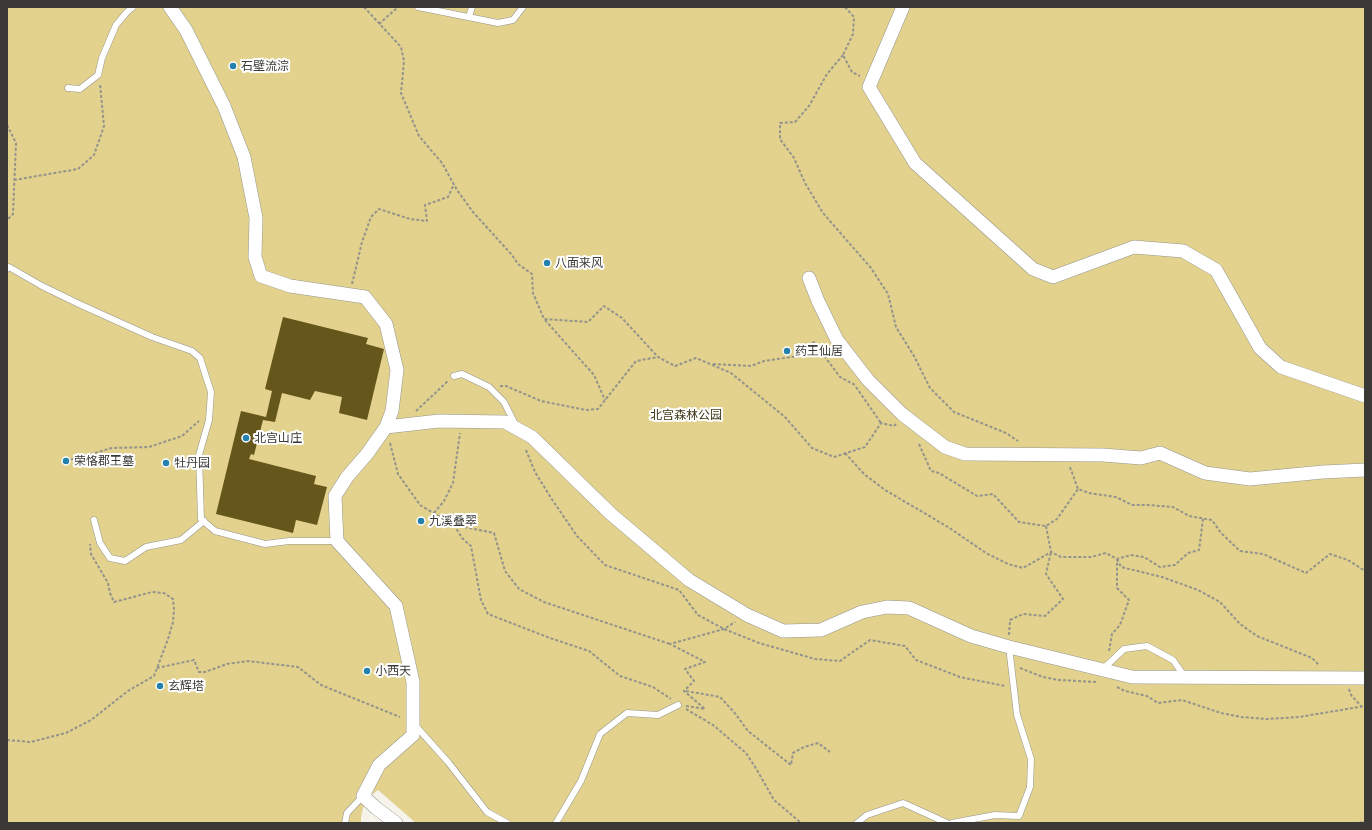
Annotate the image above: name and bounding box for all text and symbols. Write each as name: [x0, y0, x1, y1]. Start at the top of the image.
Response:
place label: 石壁流淙: [241, 59, 289, 73]
marker: 石壁流淙: [228, 61, 238, 71]
place label: 八面来风: [555, 256, 603, 270]
marker: 八面来风: [542, 258, 552, 268]
place label: 药王仙居: [795, 344, 843, 358]
marker: 药王仙居: [782, 346, 792, 356]
park label: 北宫森林公园: [650, 408, 722, 422]
place label: 北宫山庄: [254, 431, 302, 445]
marker: 北宫山庄: [241, 433, 251, 443]
place label: 荣恪郡王墓: [74, 454, 134, 468]
marker: 荣恪郡王墓: [61, 456, 71, 466]
place label: 牡丹园: [174, 456, 210, 470]
marker: 牡丹园: [161, 458, 171, 468]
place label: 九溪叠翠: [429, 514, 477, 528]
marker: 九溪叠翠: [416, 516, 426, 526]
place label: 小西天: [375, 664, 411, 678]
marker: 小西天: [362, 666, 372, 676]
place label: 玄辉塔: [168, 679, 204, 693]
marker: 玄辉塔: [155, 681, 165, 691]

